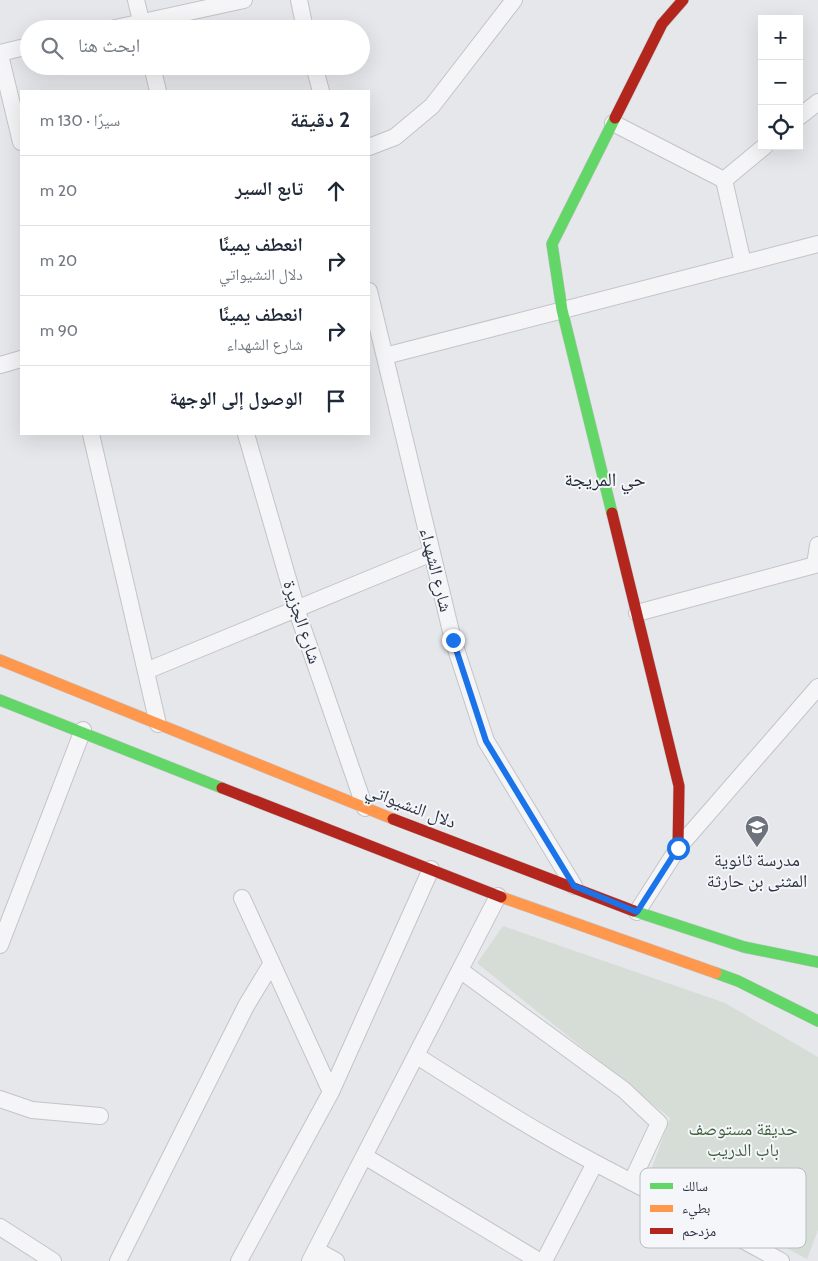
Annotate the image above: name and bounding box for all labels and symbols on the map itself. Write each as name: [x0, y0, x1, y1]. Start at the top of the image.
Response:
district label: حي المريجة: [564, 468, 646, 495]
street label: شارع الشهداء: [415, 526, 457, 614]
street label: شارع الجزيرة: [278, 578, 326, 666]
route end: [442, 629, 465, 652]
street label: دلال النشيواتي: [362, 779, 459, 837]
school or university icon: مدرسة ثانوية المثنى بن حارثة: [744, 814, 770, 848]
route start: [667, 837, 690, 860]
place label: مدرسة ثانوية المثنى بن حارثة: [707, 849, 807, 892]
park label: حديقة مستوصف باب الدريب: [688, 1118, 798, 1161]
legend: [640, 1168, 806, 1248]
text: سالك: [682, 1177, 708, 1195]
text: بطيء: [682, 1199, 711, 1220]
text: مزدحم: [682, 1222, 716, 1241]

